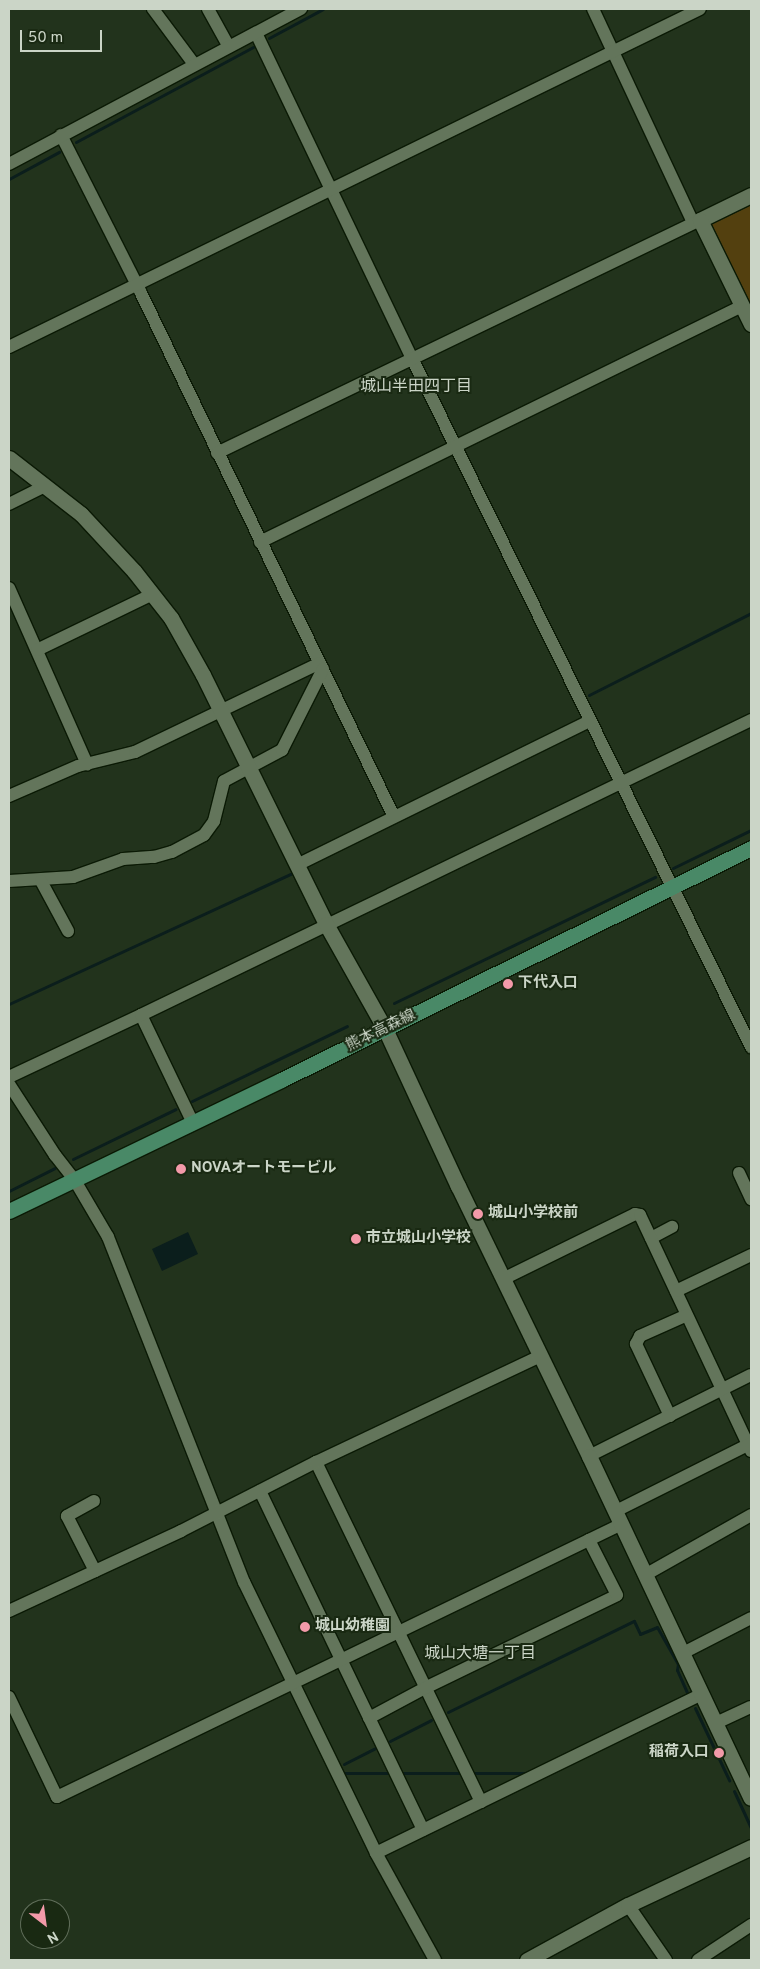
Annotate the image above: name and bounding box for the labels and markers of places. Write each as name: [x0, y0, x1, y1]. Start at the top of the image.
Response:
place label: 下代入口: [518, 975, 578, 993]
marker: 下代入口: [502, 978, 514, 990]
place label: NOVAオートモービル: [191, 1160, 336, 1178]
marker: NOVAオートモービル: [175, 1163, 187, 1175]
place label: 城山小学校前: [488, 1205, 578, 1223]
marker: 城山小学校前: [472, 1208, 484, 1220]
place label: 市立城山小学校: [366, 1230, 471, 1248]
marker: 市立城山小学校: [350, 1233, 362, 1245]
place label: 城山幼稚園: [315, 1618, 390, 1636]
marker: 城山幼稚園: [299, 1621, 311, 1633]
place label: 稲荷入口: [649, 1744, 709, 1762]
marker: 稲荷入口: [713, 1747, 725, 1759]

